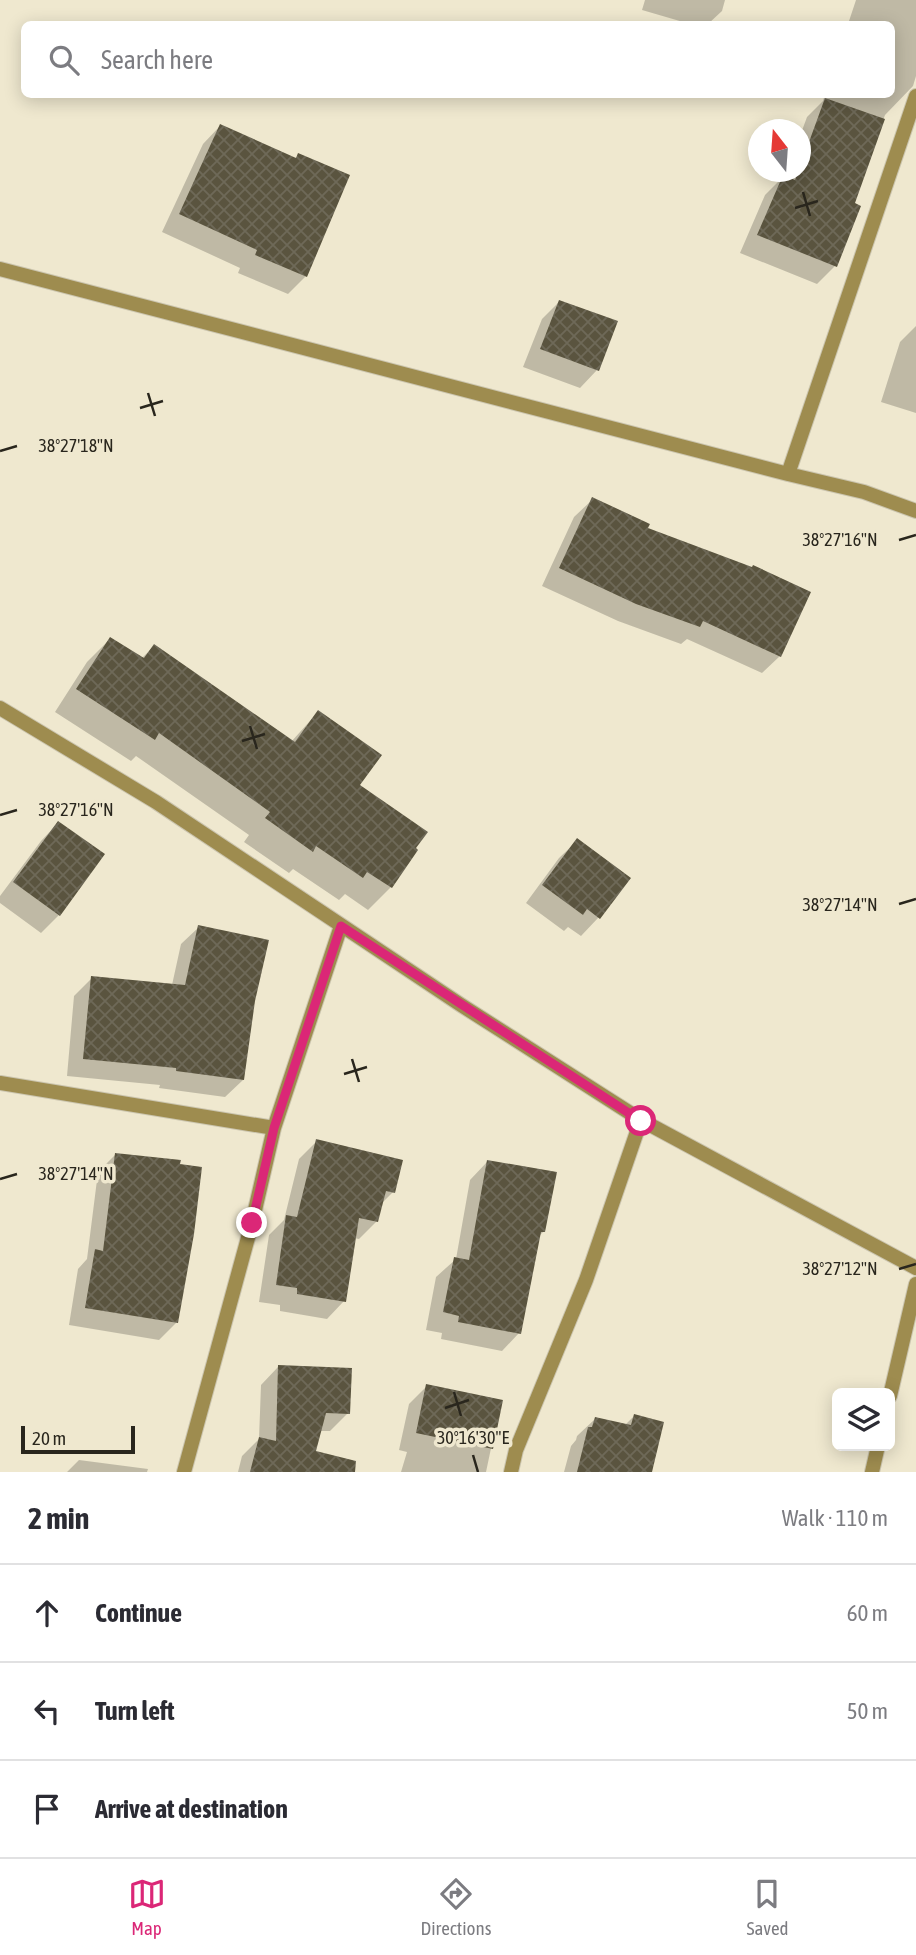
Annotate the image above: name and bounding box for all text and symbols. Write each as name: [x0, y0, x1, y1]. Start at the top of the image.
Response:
search box: [21, 21, 895, 98]
icon: search: [45, 41, 83, 79]
text: Search here: [101, 45, 213, 75]
north arrow: [748, 119, 811, 182]
text: 38°27'18"N: [38, 435, 114, 456]
text: 38°27'16"N: [802, 529, 878, 550]
text: 38°27'16"N: [38, 799, 114, 820]
text: 38°27'14"N: [802, 894, 878, 915]
route start: [625, 1105, 656, 1136]
text: 38°27'14"N: [38, 1163, 114, 1184]
route end: [236, 1207, 267, 1238]
text: 38°27'12"N: [802, 1258, 878, 1279]
map controls: [832, 1388, 895, 1451]
button: layers: [832, 1388, 895, 1451]
scale bar: [21, 1423, 135, 1455]
text: 20 m: [32, 1427, 66, 1449]
text: 30°16'30"E: [437, 1427, 509, 1448]
text: 2 min: [28, 1501, 89, 1535]
text: Walk · 110 m: [782, 1505, 888, 1531]
icon: ahead: [28, 1594, 66, 1632]
text: Continue: [95, 1598, 182, 1628]
text: 60 m: [847, 1600, 888, 1626]
icon: left: [28, 1692, 66, 1730]
text: Turn left: [95, 1696, 175, 1726]
text: 50 m: [847, 1698, 888, 1724]
icon: arrive: [28, 1790, 66, 1828]
text: Arrive at destination: [95, 1794, 288, 1824]
tab: Map: [128, 1875, 166, 1939]
tab: Directions: [421, 1875, 491, 1939]
tab: Saved: [746, 1875, 788, 1939]

